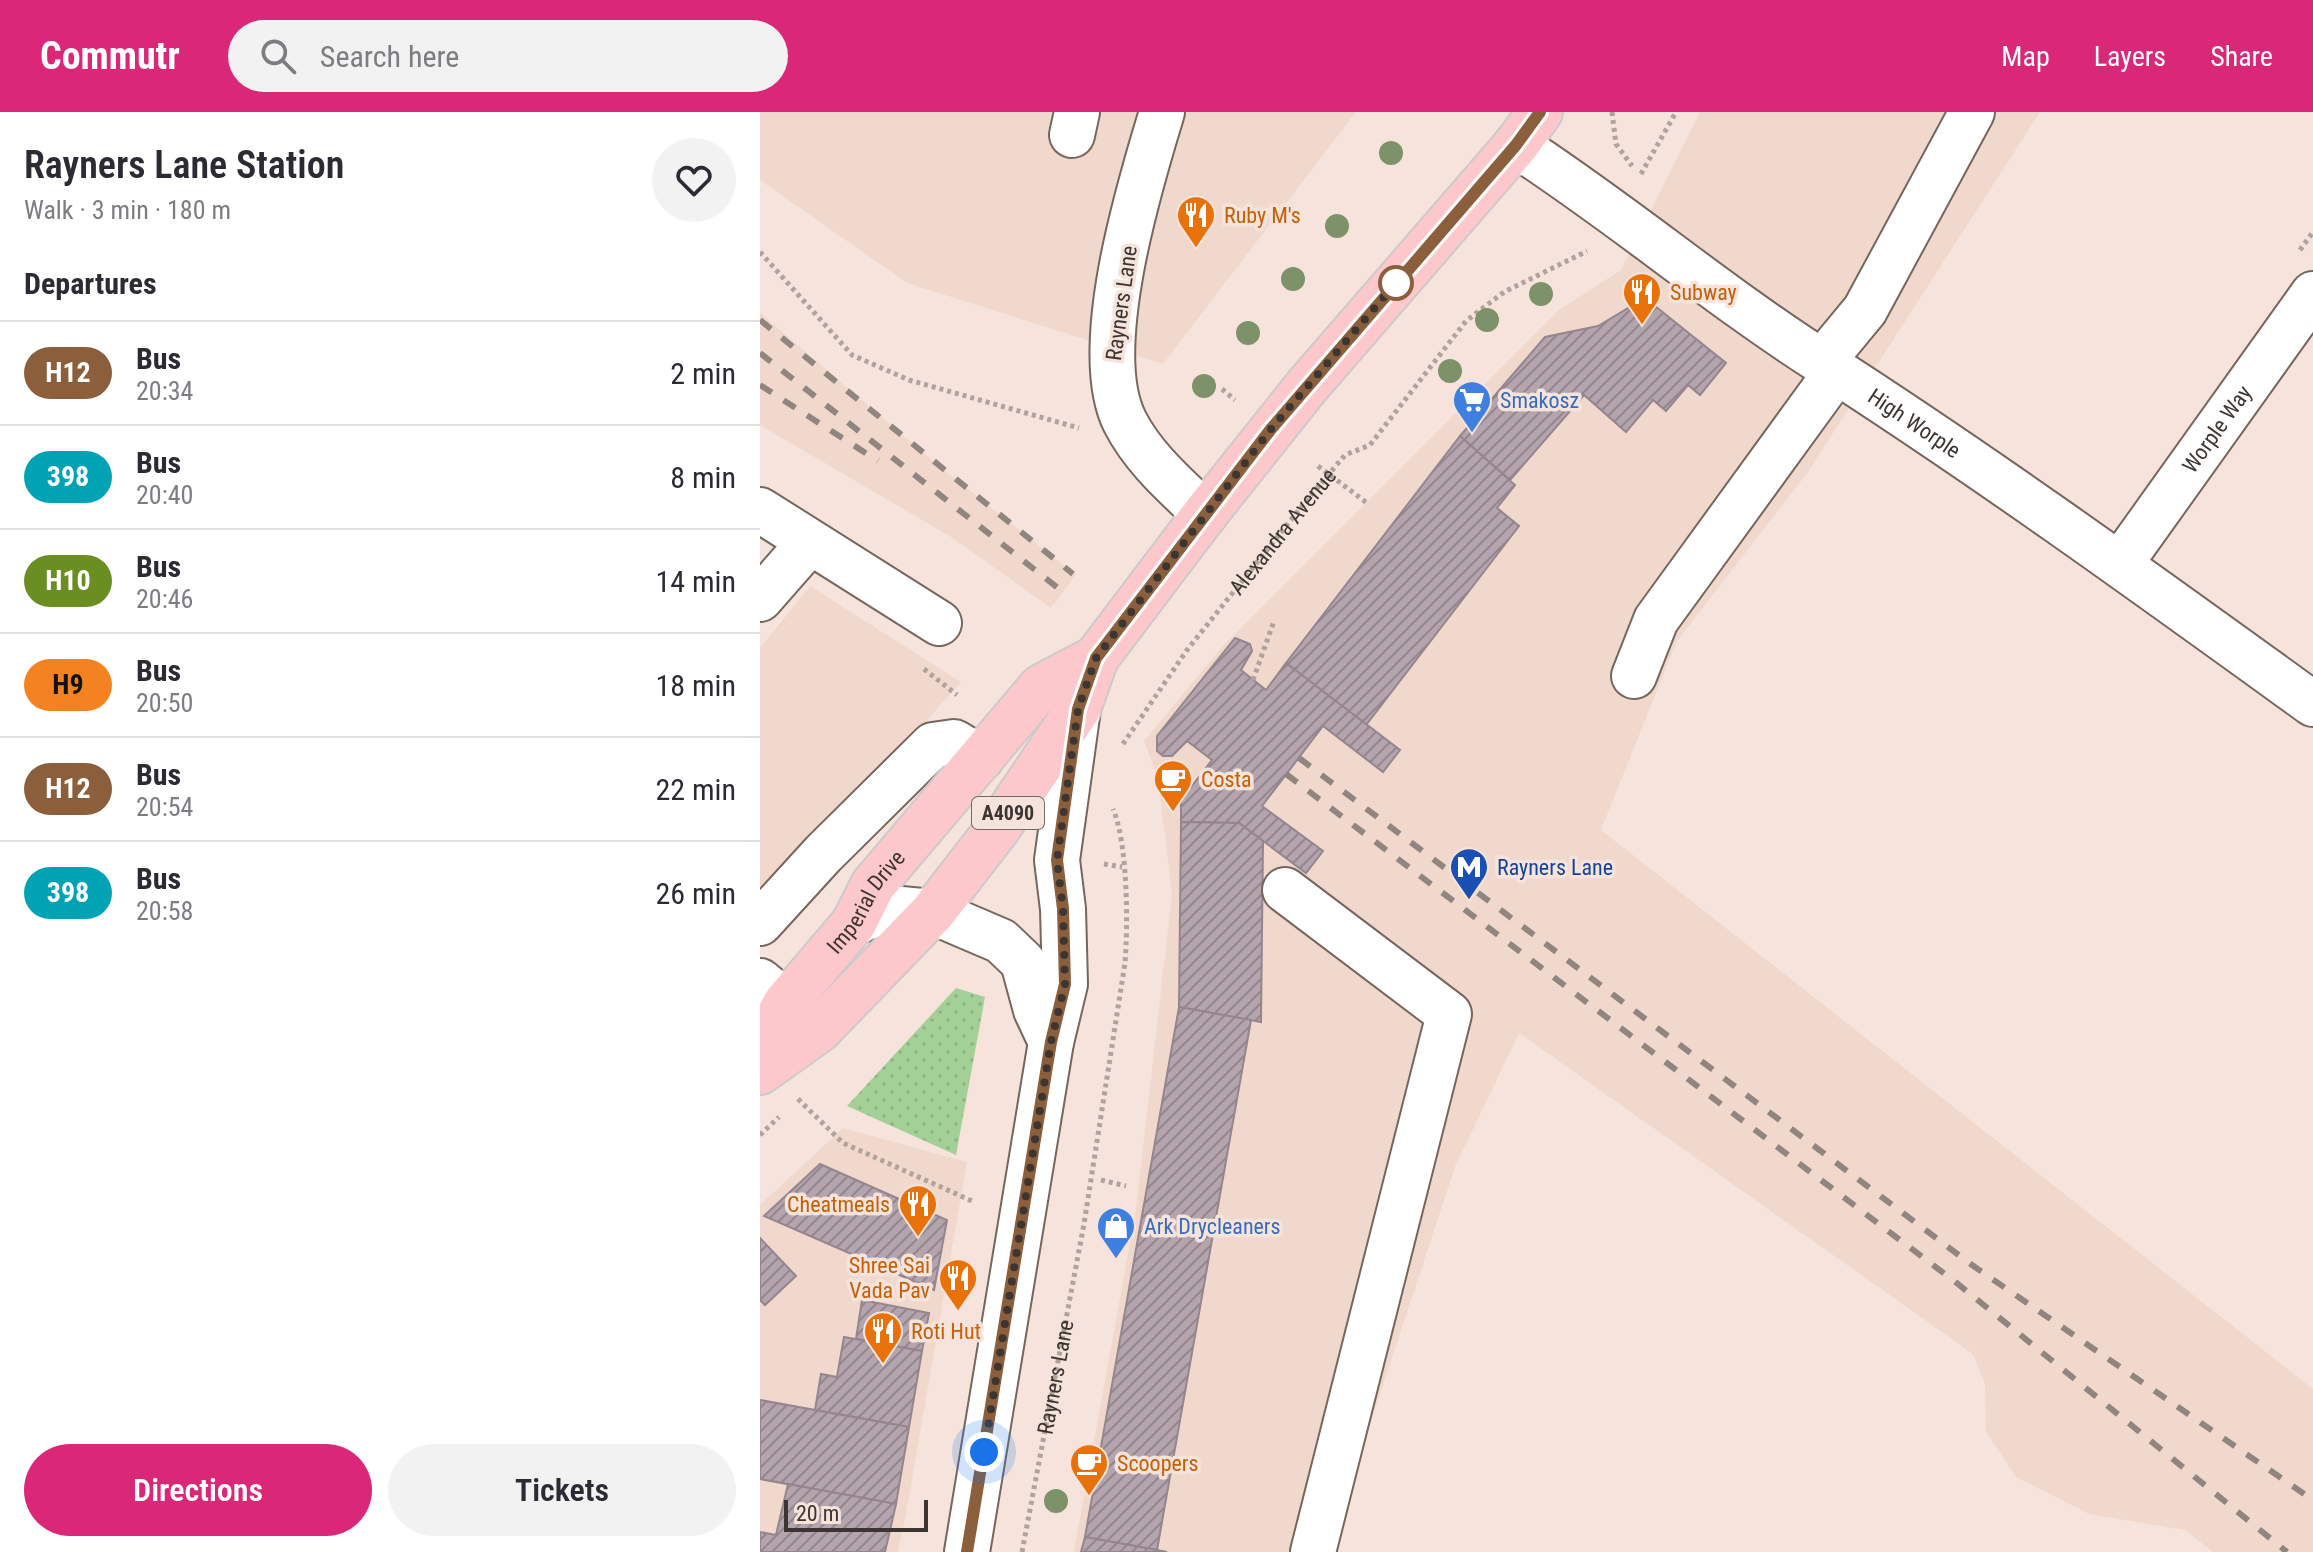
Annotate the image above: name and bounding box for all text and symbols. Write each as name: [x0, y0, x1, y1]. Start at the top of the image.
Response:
search box: [228, 20, 788, 92]
text: Commutr: [40, 34, 180, 78]
icon: search: [256, 34, 300, 78]
text: Search here: [320, 39, 459, 74]
text: Map: [2001, 40, 2050, 73]
text: Layers: [2094, 40, 2166, 73]
text: Share: [2210, 40, 2273, 73]
button: heart: [652, 138, 736, 222]
text: Rayners Lane Station: [24, 143, 344, 187]
restaurant icon: Ruby M's: [1175, 194, 1217, 249]
text: Walk · 3 min · 180 m: [24, 195, 231, 225]
place label: Ruby M's: [1224, 203, 1301, 228]
street label: Rayners Lane: [1101, 244, 1142, 362]
text: Departures: [24, 266, 157, 301]
unlabelled marker: [1379, 266, 1413, 300]
restaurant icon: Subway: [1621, 271, 1663, 326]
place label: Subway: [1670, 280, 1737, 305]
text: Bus: [136, 341, 181, 376]
text: H12: [45, 356, 91, 389]
text: 2 min: [670, 356, 736, 391]
text: 20:34: [136, 376, 193, 406]
supermarket icon: Smakosz: [1451, 379, 1493, 434]
street label: Worple Way: [2177, 381, 2257, 478]
street label: High Worple: [1863, 384, 1965, 463]
place label: Smakosz: [1500, 388, 1579, 413]
text: Bus: [136, 445, 181, 480]
text: 398: [47, 460, 89, 493]
text: 8 min: [670, 460, 736, 495]
street label: Alexandra Avenue: [1224, 463, 1341, 600]
text: 20:40: [136, 480, 193, 510]
text: Bus: [136, 549, 181, 584]
text: H10: [45, 564, 91, 597]
text: 14 min: [655, 564, 736, 599]
text: 20:46: [136, 584, 193, 614]
text: Bus: [136, 653, 181, 688]
text: H9: [52, 668, 84, 701]
text: 18 min: [655, 668, 736, 703]
text: 20:50: [136, 688, 193, 718]
text: Bus: [136, 757, 181, 792]
cafe icon: Costa: [1152, 758, 1194, 813]
place label: Costa: [1201, 767, 1252, 792]
text: H12: [45, 772, 91, 805]
text: 22 min: [655, 772, 736, 807]
text: 20:54: [136, 792, 193, 822]
road number: A4090: [972, 797, 1044, 829]
street label: Imperial Drive: [822, 845, 910, 958]
metro station icon: Rayners Lane: [1448, 846, 1490, 901]
place label: Rayners Lane: [1497, 855, 1613, 880]
text: Bus: [136, 861, 181, 896]
text: 398: [47, 876, 89, 909]
text: 26 min: [655, 876, 736, 911]
text: 20:58: [136, 896, 193, 926]
restaurant icon: Cheatmeals: [897, 1183, 939, 1238]
place label: Cheatmeals: [787, 1192, 890, 1217]
shop icon: Ark Drycleaners: [1095, 1205, 1137, 1260]
place label: Ark Drycleaners: [1144, 1214, 1281, 1239]
place label: Shree Sai Vada Pav: [849, 1253, 930, 1303]
restaurant icon: Shree Sai Vada Pav: [937, 1257, 979, 1312]
restaurant icon: Roti Hut: [862, 1310, 904, 1365]
street label: Rayners Lane: [1032, 1318, 1079, 1437]
place label: Roti Hut: [911, 1319, 981, 1344]
your location: [964, 1432, 1004, 1472]
cafe icon: Scoopers: [1068, 1442, 1110, 1497]
button: Directions: [24, 1444, 372, 1536]
button: Tickets: [388, 1444, 736, 1536]
place label: Scoopers: [1117, 1451, 1199, 1476]
scale bar: [784, 1496, 928, 1532]
text: 20 m: [796, 1501, 839, 1526]

